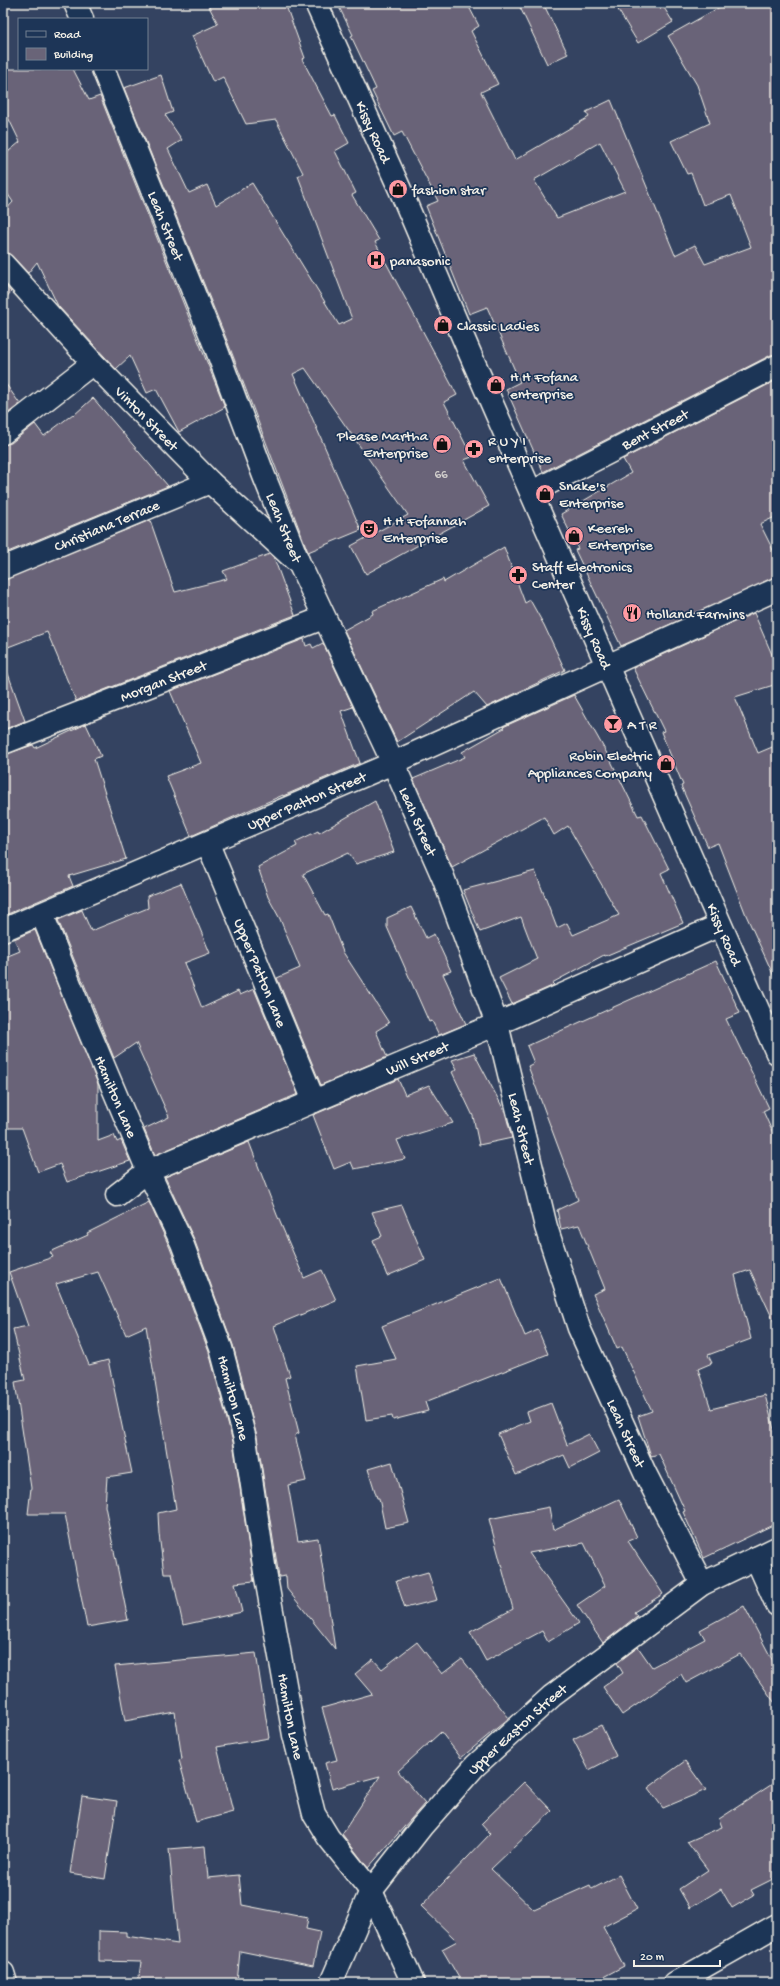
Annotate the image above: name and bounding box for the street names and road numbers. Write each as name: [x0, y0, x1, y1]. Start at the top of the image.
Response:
street label: Kissy Road: [350, 98, 394, 167]
street label: Leah Street: [143, 189, 187, 265]
street label: Vinton Street: [109, 383, 183, 457]
street label: Bent Street: [618, 405, 694, 456]
street label: Leah Street: [261, 491, 305, 567]
street label: Christiana Terrace: [52, 497, 163, 557]
street label: Kissy Road: [571, 604, 615, 673]
street label: Morgan Street: [118, 657, 211, 707]
street label: Upper Patton Street: [245, 768, 371, 835]
street label: Leah Street: [394, 785, 440, 861]
street label: Kissy Road: [701, 901, 745, 970]
street label: Upper Patton Lane: [229, 916, 290, 1031]
street label: Will Street: [384, 1038, 453, 1081]
street label: Hamilton Lane: [89, 1053, 140, 1141]
street label: Leah Street: [503, 1091, 538, 1168]
street label: Hamilton Lane: [212, 1354, 252, 1443]
street label: Leah Street: [602, 1397, 649, 1473]
street label: Hamilton Lane: [272, 1672, 307, 1762]
street label: Upper Easton Street: [464, 1680, 573, 1779]

